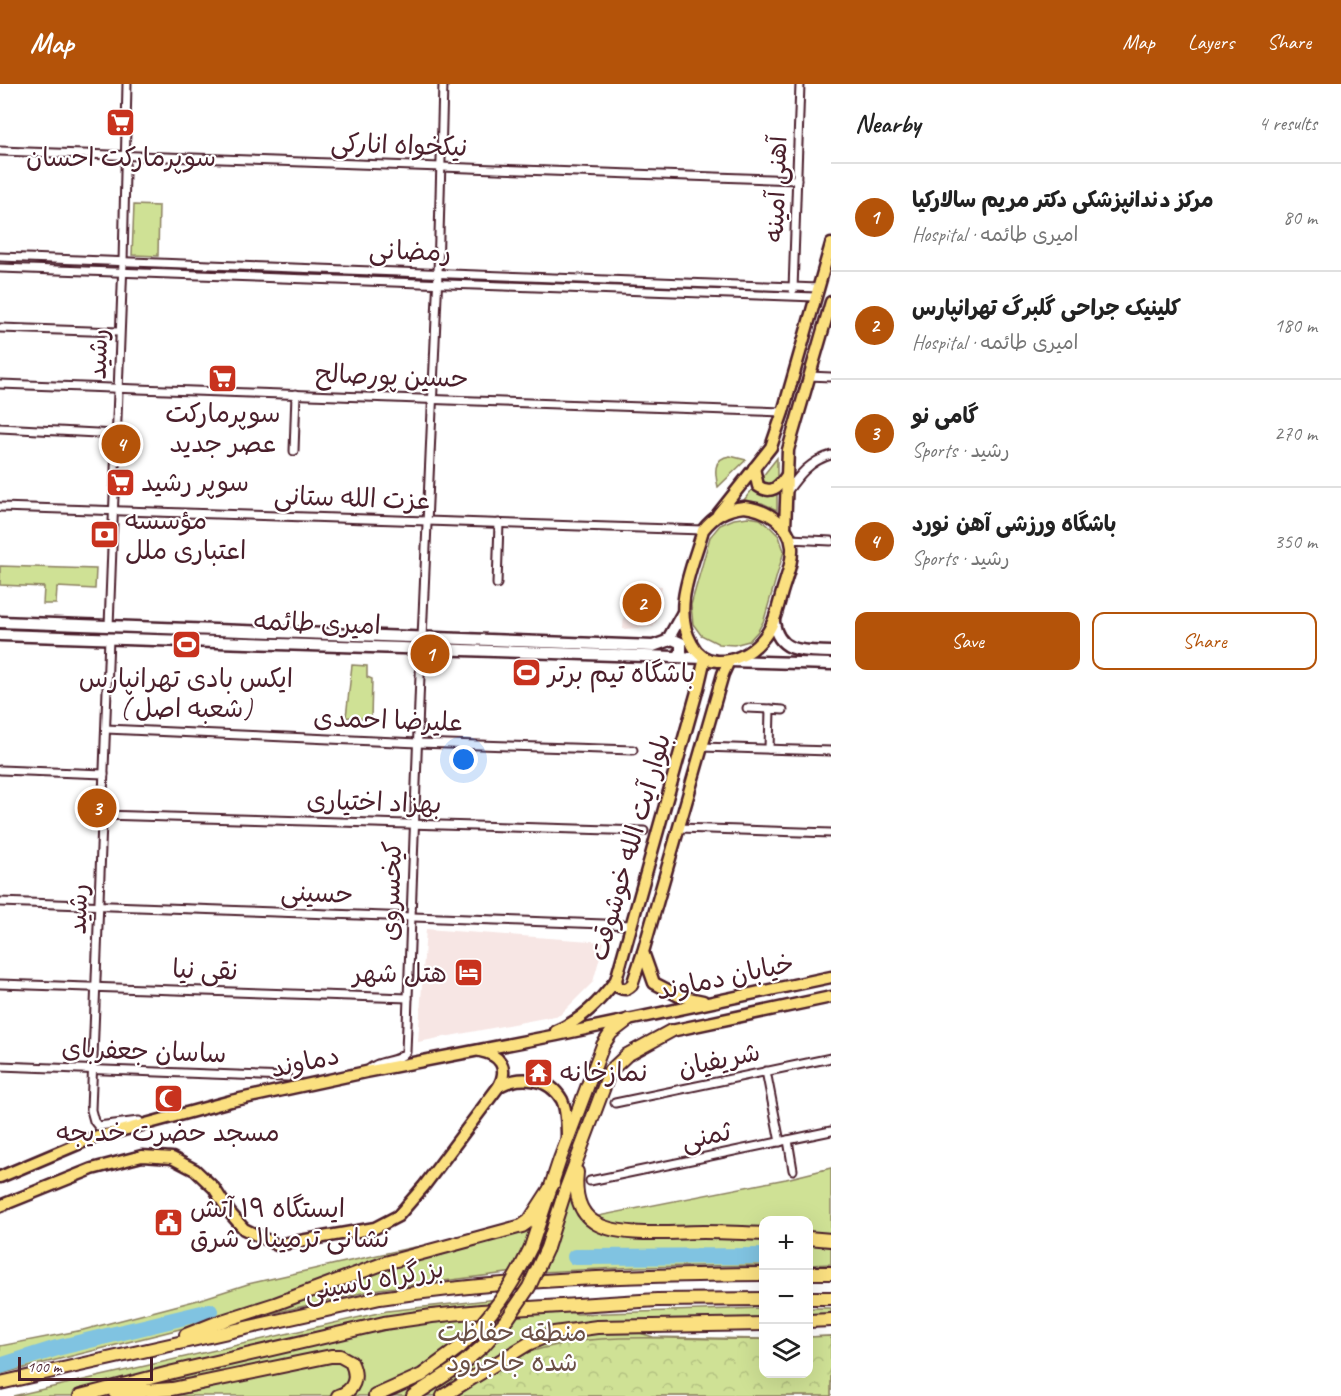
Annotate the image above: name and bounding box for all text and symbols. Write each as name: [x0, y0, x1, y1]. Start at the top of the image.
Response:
text: Map: [30, 25, 73, 60]
text: Map: [1122, 29, 1155, 55]
text: Layers: [1188, 29, 1234, 55]
text: Share: [1267, 29, 1311, 55]
supermarket icon: سوپرمارکت احسان: [105, 107, 137, 139]
text: Nearby: [855, 107, 920, 140]
text: 4 results: [1258, 111, 1317, 136]
street label: نیکخواه انارکی: [330, 126, 468, 164]
street label: آهنی آمینه: [758, 134, 794, 243]
place label: سوپرمارکت احسان: [26, 141, 216, 174]
text: مرکز دندانپزشکی دکتر مریم سالارکیا: [912, 186, 1214, 214]
text: 1: [870, 205, 879, 230]
text: 80 m: [1283, 205, 1317, 230]
text: Hospital · امیری طائمه: [912, 222, 1078, 247]
street label: رمضانی: [368, 233, 452, 269]
text: کلینیک جراحی گلبرگ تهرانپارس: [912, 294, 1181, 322]
text: 2: [870, 313, 879, 338]
text: 180 m: [1274, 313, 1317, 338]
street label: رشید: [81, 328, 115, 380]
text: Hospital · امیری طائمه: [912, 330, 1078, 355]
street label: حسین پورصالح: [315, 357, 469, 396]
supermarket icon: سوپرمارکت عصر جدید: [207, 363, 239, 395]
place label: سوپرمارکت عصر جدید: [165, 397, 281, 460]
text: گامی نو: [912, 402, 978, 430]
text: 3: [870, 421, 879, 446]
text: 270 m: [1274, 421, 1317, 446]
pin: 4: [102, 422, 140, 466]
text: Sports · رشید: [912, 438, 1010, 463]
supermarket icon: سوپر رشید: [104, 466, 136, 498]
place label: سوپر رشید: [141, 466, 249, 499]
street label: عزت الله ستانی: [273, 479, 431, 517]
place label: مؤسسه اعتباری ملل: [125, 504, 246, 567]
text: باشگاه ورزشی آهن نورد: [912, 510, 1116, 538]
bank icon: مؤسسه اعتباری ملل: [88, 519, 120, 551]
text: 4: [870, 529, 879, 554]
text: 350 m: [1274, 529, 1317, 554]
text: Sports · رشید: [912, 546, 1010, 571]
pin: 2: [622, 580, 662, 626]
street label: امیری طائمه: [252, 604, 382, 642]
button: Save: [855, 612, 1080, 670]
button: Share: [1092, 612, 1317, 670]
sports icon: ایکس بادی تهرانپارس ( شعبه اصل): [170, 628, 202, 660]
pin: 1: [410, 632, 450, 676]
sports icon: باشگاه تیم برتر: [511, 657, 543, 689]
place label: باشگاه تیم برتر: [546, 657, 695, 693]
place label: ایکس بادی تهرانپارس ( شعبه اصل): [79, 662, 293, 725]
street label: علیرضا احمدی: [313, 701, 463, 739]
street label: بلوار آیت الله خوشوقت: [582, 730, 678, 964]
your location: [449, 745, 478, 774]
street label: بهزاد اختیاری: [306, 783, 442, 821]
pin: 3: [78, 786, 116, 830]
street label: کیخسروی: [373, 840, 409, 942]
street label: حسینی: [280, 875, 354, 911]
street label: رشید: [61, 883, 95, 935]
street label: خیابان دماوند: [653, 946, 797, 1008]
street label: نقی نیا: [172, 952, 238, 988]
place label: هتل شهر: [351, 957, 447, 990]
hotel icon: هتل شهر: [452, 957, 484, 989]
street label: ساسان جعفربای: [61, 1032, 227, 1070]
street label: شریفیان: [675, 1035, 763, 1085]
street label: دماوند: [268, 1039, 342, 1085]
temple icon: نمازخانه: [523, 1056, 555, 1088]
place label: نمازخانه: [560, 1056, 647, 1089]
mosque icon: مسجد حضرت خدیجه: [152, 1082, 184, 1114]
street label: ثمنی: [678, 1114, 735, 1157]
place label: مسجد حضرت خدیجه: [56, 1116, 280, 1149]
place label: ایستگاه ۱۹ آتش نشانی ترمینال شرق: [190, 1192, 389, 1255]
public building icon: ایستگاه ۱۹ آتش نشانی ترمینال شرق: [153, 1207, 185, 1239]
map controls: [759, 1216, 813, 1378]
button: +: [759, 1216, 813, 1270]
street label: بزرگراه یاسینی: [302, 1251, 446, 1309]
button: −: [759, 1270, 813, 1324]
park label: منطقه حفاظت شده جاجرود: [437, 1316, 587, 1379]
button: layers: [759, 1324, 813, 1378]
scale bar: [18, 1354, 153, 1382]
text: 100 m: [27, 1357, 61, 1377]

